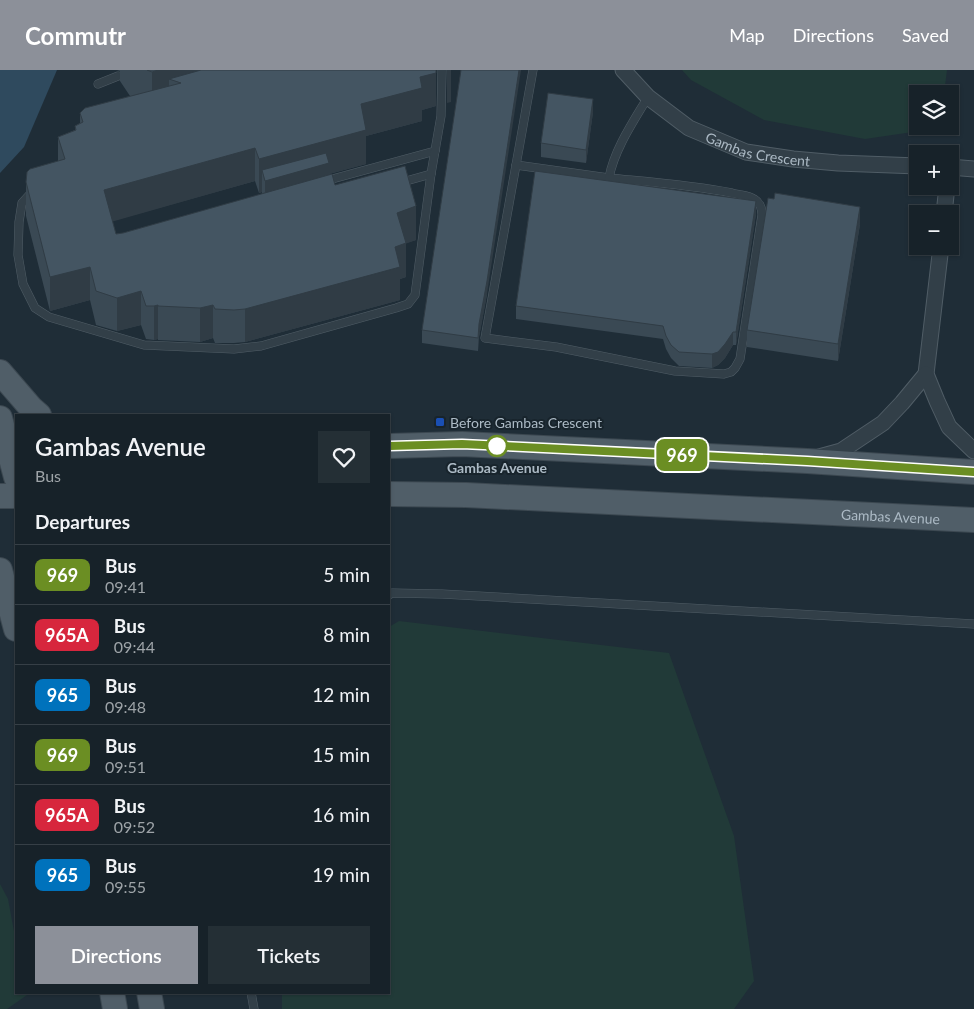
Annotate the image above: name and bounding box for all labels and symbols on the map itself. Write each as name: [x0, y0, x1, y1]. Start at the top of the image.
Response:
street label: Gambas Crescent: [703, 128, 811, 169]
place label: Before Gambas Crescent: [450, 414, 602, 431]
marker: Before Gambas Crescent: [434, 416, 446, 428]
marker: Gambas Avenue: [486, 435, 508, 457]
line badge: 969: [653, 439, 711, 471]
place label: Gambas Avenue: [447, 459, 548, 476]
street label: Gambas Avenue: [841, 505, 940, 527]

